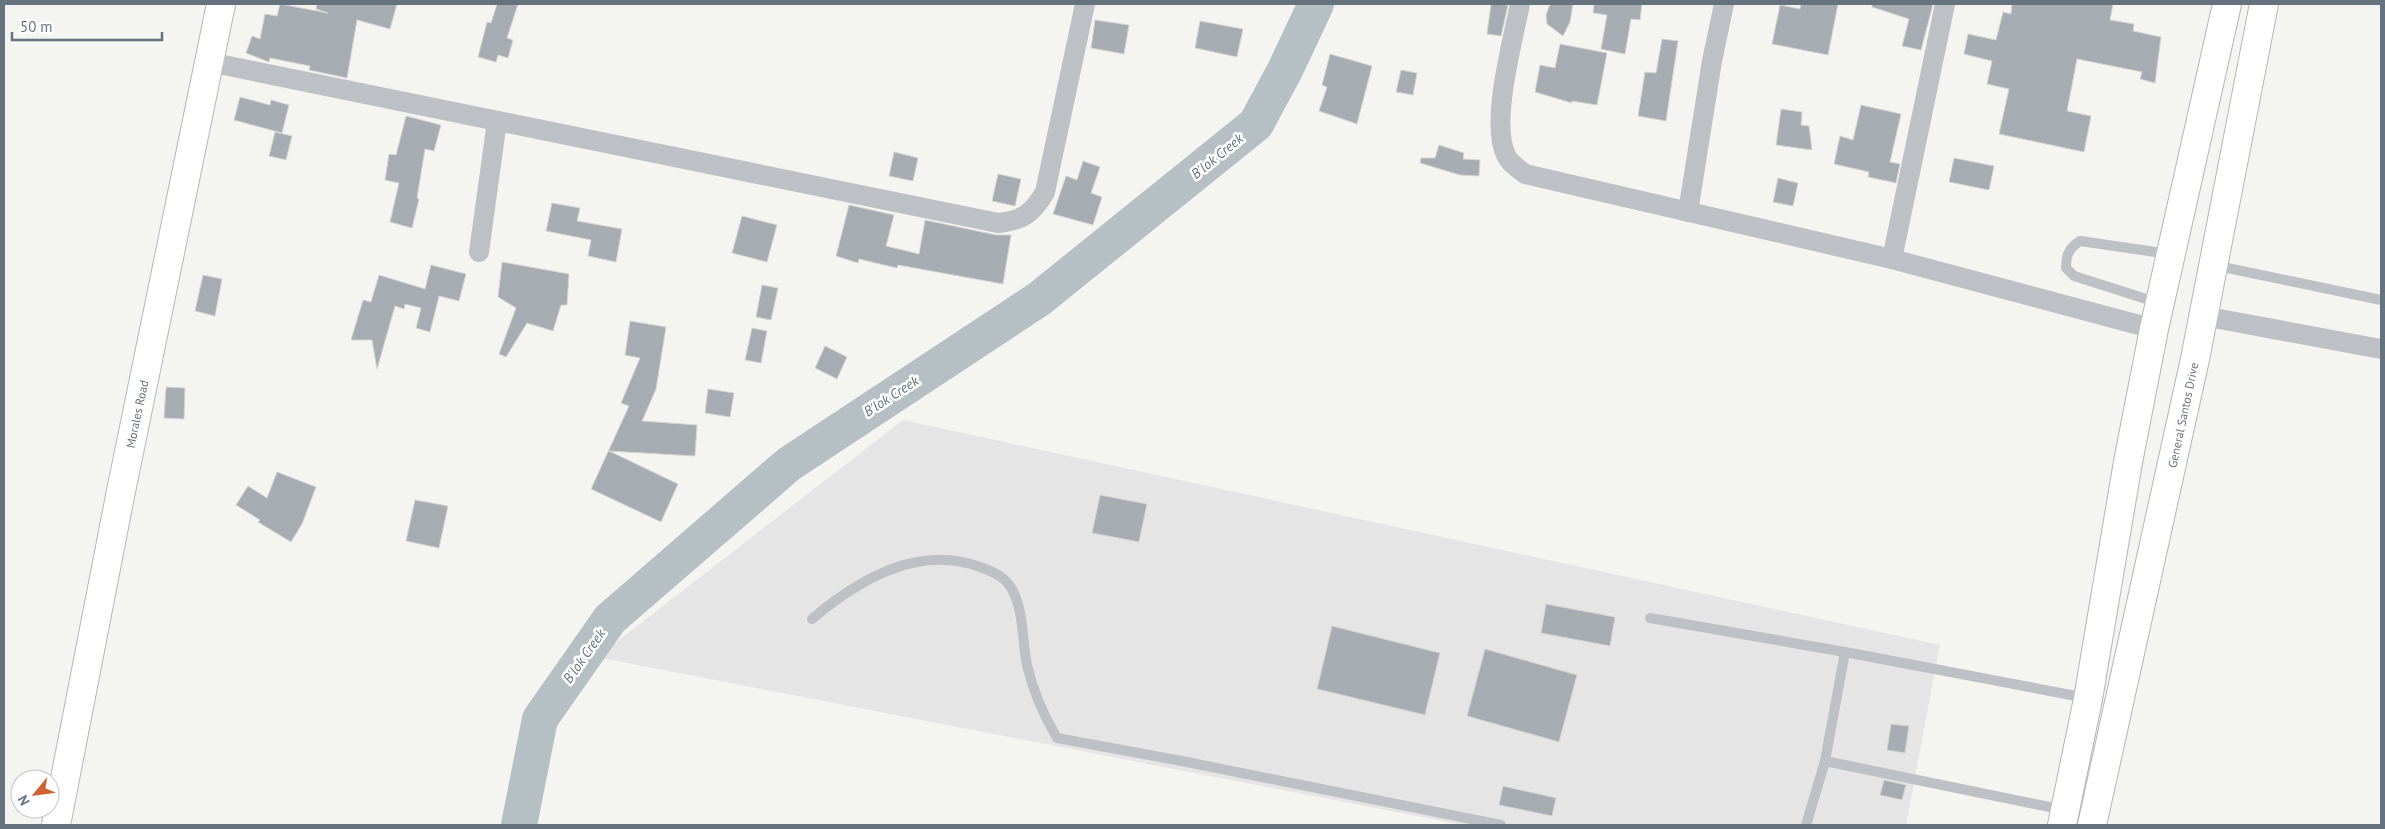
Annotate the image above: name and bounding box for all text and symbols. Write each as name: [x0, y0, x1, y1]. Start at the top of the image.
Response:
scale bar: [12, 10, 162, 42]
text: 50 m: [20, 17, 53, 36]
water label: B'lok Creek: [1187, 129, 1247, 183]
street label: General Santos Drive: [2165, 361, 2201, 469]
water label: B'lok Creek: [860, 371, 923, 420]
street label: Morales Road: [122, 379, 152, 449]
water label: B'lok Creek: [559, 625, 610, 687]
north arrow: [10, 769, 60, 819]
text: N: [14, 792, 34, 809]

